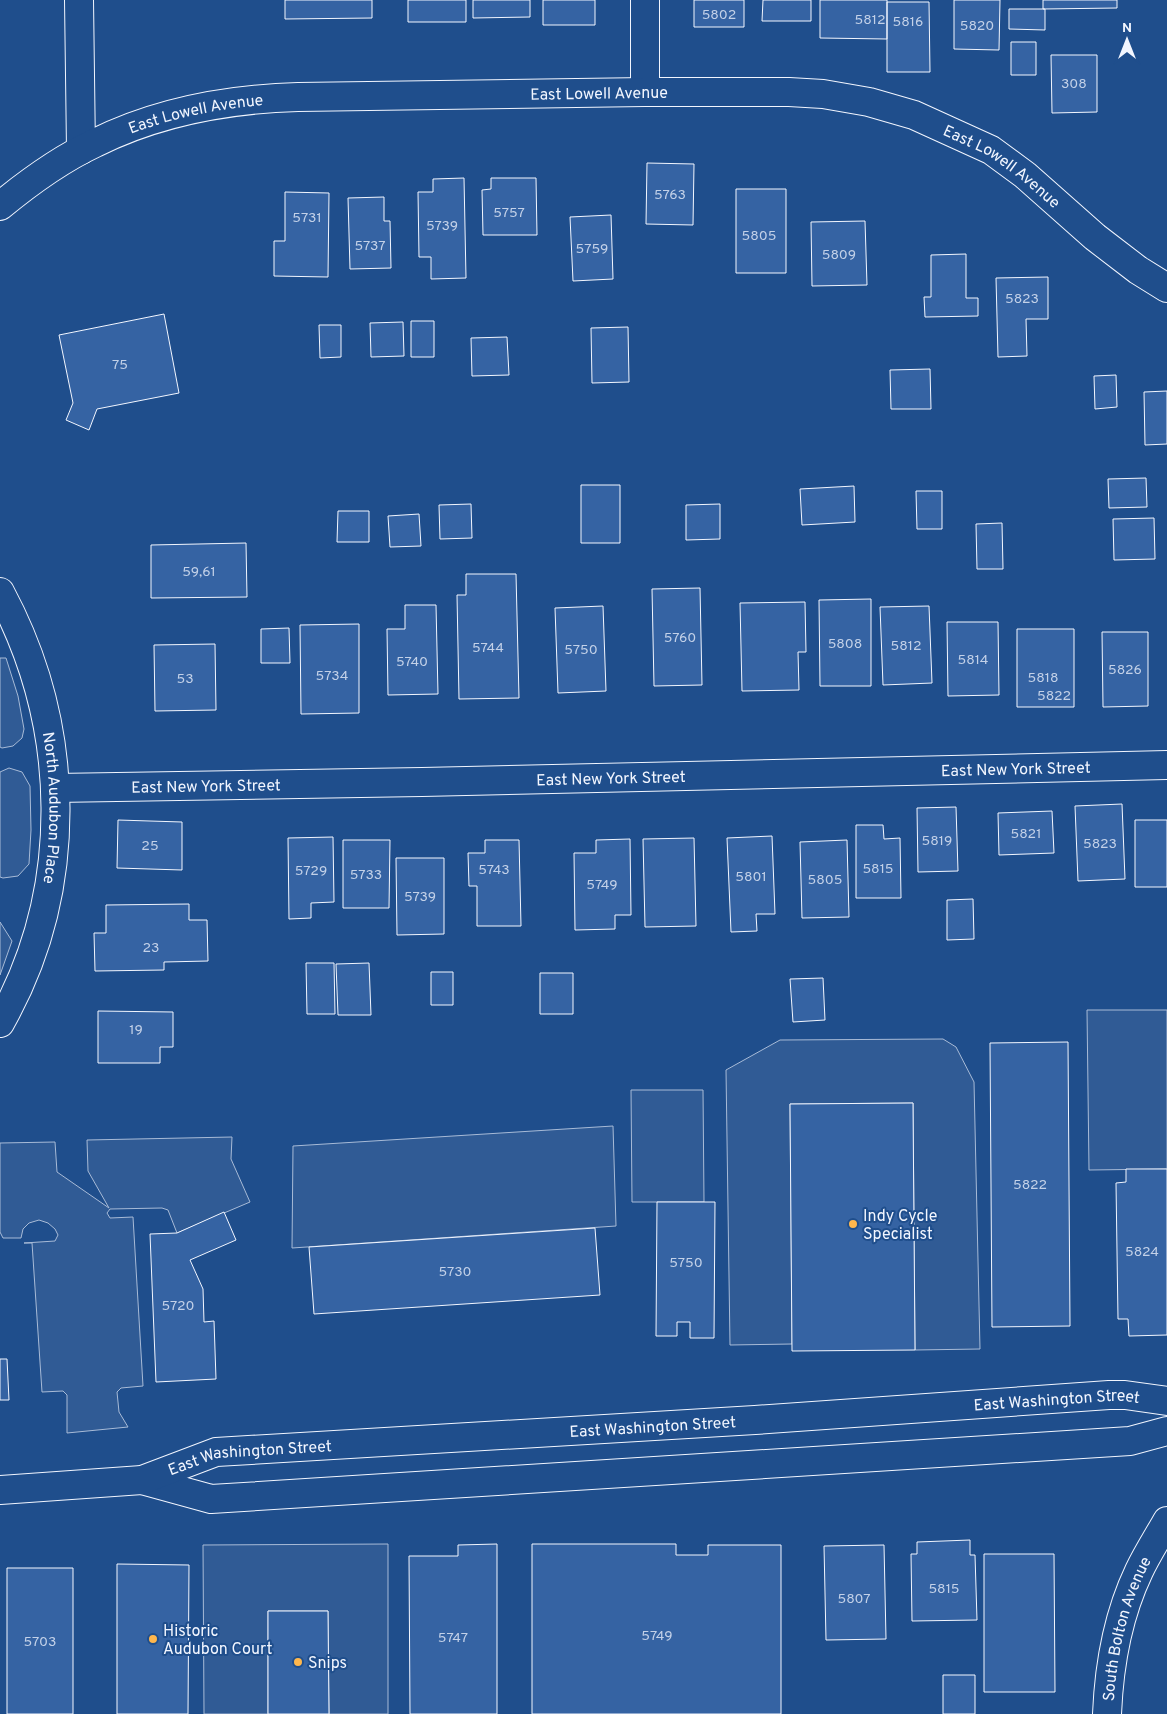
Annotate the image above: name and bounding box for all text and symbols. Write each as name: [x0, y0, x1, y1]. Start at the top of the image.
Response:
house number: 5802: [702, 7, 736, 24]
house number: 5812: [854, 12, 886, 29]
house number: 5816: [893, 14, 923, 31]
north arrow: [1102, 15, 1152, 65]
house number: 5820: [960, 18, 994, 35]
text: N: [1122, 20, 1132, 37]
house number: 308: [1061, 76, 1087, 93]
street label: East Lowell Avenue: [530, 84, 668, 106]
street label: East Lowell Avenue: [126, 91, 264, 139]
street label: East Lowell Avenue: [939, 122, 1064, 213]
house number: 5763: [654, 187, 686, 204]
house number: 5757: [493, 205, 525, 222]
house number: 5731: [292, 210, 322, 227]
house number: 5739: [426, 218, 458, 235]
house number: 5805: [742, 228, 776, 245]
house number: 5737: [354, 238, 386, 255]
house number: 5759: [576, 241, 608, 258]
house number: 5809: [822, 247, 856, 264]
house number: 5823: [1005, 291, 1039, 308]
house number: 75: [112, 357, 128, 374]
house number: 59,61: [182, 564, 216, 581]
house number: 5760: [664, 630, 696, 647]
house number: 5808: [828, 636, 862, 653]
house number: 5812: [890, 638, 922, 655]
house number: 5744: [472, 640, 504, 657]
house number: 5750: [564, 642, 598, 659]
house number: 5814: [958, 652, 988, 669]
house number: 5740: [396, 654, 428, 671]
house number: 5826: [1108, 662, 1142, 679]
house number: 5734: [316, 668, 348, 685]
house number: 5818: [1028, 670, 1059, 687]
house number: 53: [176, 671, 194, 688]
house number: 5822: [1037, 688, 1071, 705]
street label: North Audubon Place: [37, 730, 64, 885]
street label: East New York Street: [941, 759, 1091, 782]
street label: East New York Street: [536, 768, 686, 791]
street label: East New York Street: [131, 776, 281, 799]
house number: 5821: [1011, 826, 1041, 843]
house number: 5819: [922, 833, 952, 850]
house number: 5823: [1083, 836, 1117, 853]
house number: 25: [141, 838, 159, 855]
house number: 5815: [862, 861, 894, 878]
house number: 5743: [478, 862, 510, 879]
house number: 5729: [295, 863, 327, 880]
house number: 5733: [350, 867, 382, 884]
house number: 5801: [735, 869, 767, 886]
house number: 5805: [808, 872, 842, 889]
house number: 5749: [586, 877, 618, 894]
house number: 5739: [404, 889, 436, 906]
house number: 23: [143, 940, 160, 957]
house number: 19: [129, 1022, 143, 1039]
house number: 5822: [1013, 1177, 1047, 1194]
place label: Indy Cycle Specialist: [863, 1207, 937, 1245]
marker: Indy Cycle Specialist: [847, 1218, 859, 1230]
house number: 5824: [1125, 1244, 1159, 1261]
house number: 5750: [669, 1255, 703, 1272]
house number: 5730: [439, 1264, 471, 1281]
house number: 5720: [161, 1298, 195, 1315]
street label: East Washington Street: [973, 1387, 1141, 1417]
street label: East Washington Street: [569, 1413, 737, 1443]
street label: East Washington Street: [166, 1437, 332, 1481]
street label: South Bolton Avenue: [1100, 1553, 1157, 1702]
house number: 5815: [928, 1581, 960, 1598]
house number: 5807: [838, 1591, 870, 1608]
place label: Historic Audubon Court: [163, 1622, 273, 1660]
house number: 5749: [641, 1628, 673, 1645]
house number: 5747: [438, 1630, 468, 1647]
marker: Historic Audubon Court: [147, 1633, 159, 1645]
house number: 5703: [24, 1634, 56, 1651]
place label: Snips: [308, 1654, 347, 1674]
marker: Snips: [292, 1656, 304, 1668]

